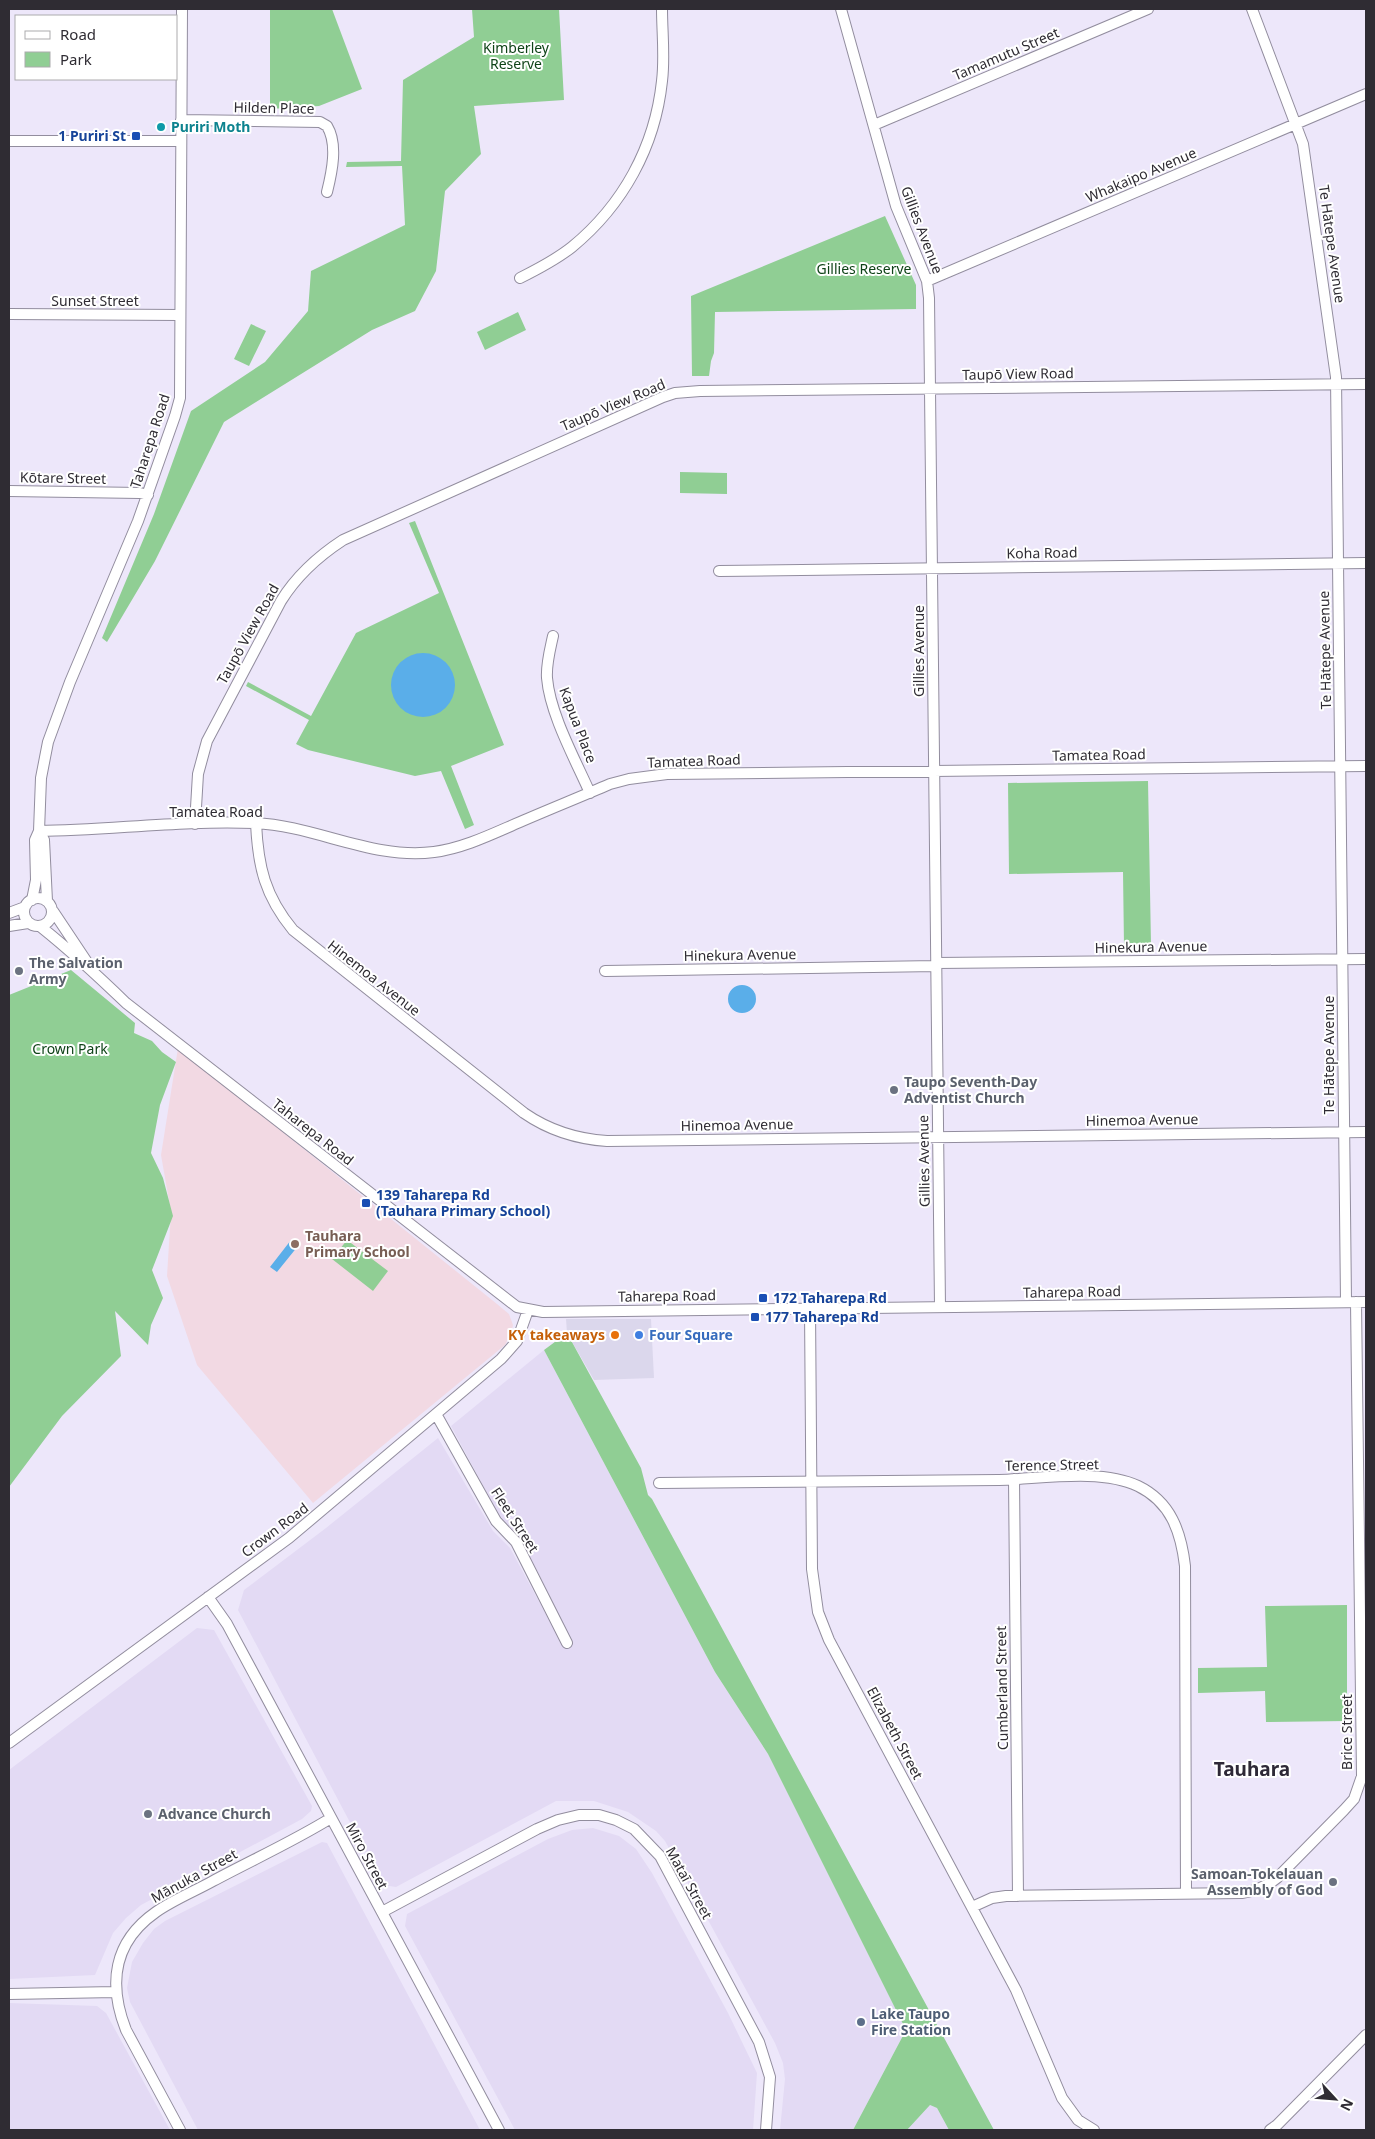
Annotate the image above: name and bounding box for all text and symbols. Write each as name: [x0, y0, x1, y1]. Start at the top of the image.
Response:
legend: [15, 15, 178, 80]
street label: Tamamutu Street: [950, 23, 1062, 84]
text: Road: [60, 24, 96, 44]
park label: Kimberley Reserve: [483, 38, 550, 73]
text: Park: [60, 49, 92, 69]
street label: Hilden Place: [233, 97, 315, 118]
place label: Puriri Moth: [171, 117, 250, 136]
marker: Puriri Moth: [155, 121, 167, 133]
place label: 1 Puriri St: [58, 126, 126, 145]
marker: 1 Puriri St: [130, 130, 142, 142]
street label: Whakaipo Avenue: [1083, 143, 1199, 206]
street label: Gillies Avenue: [897, 183, 948, 276]
street label: Te Hātepe Avenue: [1315, 184, 1350, 304]
park label: Gillies Reserve: [817, 259, 912, 278]
street label: Sunset Street: [51, 291, 139, 310]
street label: Taupō View Road: [962, 363, 1074, 384]
street label: Taupō View Road: [558, 374, 668, 435]
street label: Taharepa Road: [125, 391, 174, 490]
street label: Kōtare Street: [20, 467, 106, 488]
street label: Koha Road: [1006, 542, 1078, 563]
street label: Taupō View Road: [212, 580, 283, 687]
street label: Te Hātepe Avenue: [1314, 590, 1335, 710]
street label: Gillies Avenue: [909, 605, 928, 697]
street label: Kapua Place: [555, 684, 602, 766]
street label: Tamatea Road: [1052, 744, 1146, 765]
street label: Tamatea Road: [647, 749, 741, 772]
street label: Tamatea Road: [169, 802, 263, 821]
street label: Hinemoa Avenue: [324, 935, 425, 1020]
street label: Hinekura Avenue: [1094, 936, 1208, 957]
street label: Hinekura Avenue: [683, 944, 797, 965]
place label: The Salvation Army: [29, 953, 123, 988]
marker: The Salvation Army: [13, 965, 25, 977]
street label: Te Hātepe Avenue: [1319, 995, 1338, 1114]
park label: Crown Park: [32, 1039, 108, 1058]
place label: Taupo Seventh-Day Adventist Church: [904, 1072, 1037, 1107]
marker: Taupo Seventh-Day Adventist Church: [888, 1084, 900, 1096]
street label: Taharepa Road: [269, 1094, 358, 1169]
street label: Hinemoa Avenue: [1085, 1109, 1199, 1130]
street label: Hinemoa Avenue: [680, 1114, 794, 1135]
street label: Gillies Avenue: [913, 1115, 934, 1207]
place label: 139 Taharepa Rd (Tauhara Primary School): [376, 1185, 550, 1220]
marker: 139 Taharepa Rd (Tauhara Primary School): [360, 1197, 372, 1209]
place label: Tauhara Primary School: [305, 1226, 410, 1261]
marker: Tauhara Primary School: [289, 1238, 301, 1250]
street label: Taharepa Road: [1023, 1281, 1121, 1302]
street label: Taharepa Road: [618, 1285, 716, 1306]
place label: 172 Taharepa Rd: [773, 1288, 887, 1307]
marker: 172 Taharepa Rd: [757, 1292, 769, 1304]
place label: 177 Taharepa Rd: [765, 1307, 879, 1326]
marker: 177 Taharepa Rd: [749, 1311, 761, 1323]
place label: KY takeaways: [508, 1325, 605, 1344]
place label: Four Square: [649, 1325, 733, 1344]
marker: KY takeaways: [609, 1329, 621, 1341]
marker: Four Square: [633, 1329, 645, 1341]
street label: Terence Street: [1005, 1454, 1099, 1475]
street label: Fleet Street: [487, 1483, 544, 1556]
street label: Crown Road: [237, 1498, 312, 1561]
street label: Cumberland Street: [991, 1626, 1012, 1750]
street label: Elizabeth Street: [863, 1683, 928, 1782]
street label: Brice Street: [1337, 1694, 1356, 1770]
district label: Tauhara: [1214, 1756, 1290, 1782]
place label: Advance Church: [158, 1804, 271, 1823]
marker: Advance Church: [142, 1808, 154, 1820]
street label: Miro Street: [342, 1819, 393, 1892]
street label: Mataī Street: [662, 1843, 717, 1922]
street label: Mānuka Street: [147, 1844, 240, 1907]
place label: Samoan-Tokelauan Assembly of God: [1191, 1864, 1323, 1899]
marker: Samoan-Tokelauan Assembly of God: [1327, 1876, 1339, 1888]
place label: Lake Taupo Fire Station: [871, 2004, 951, 2039]
marker: Lake Taupo Fire Station: [855, 2016, 867, 2028]
north arrow: [1310, 2074, 1360, 2124]
text: N: [1336, 2096, 1358, 2114]

